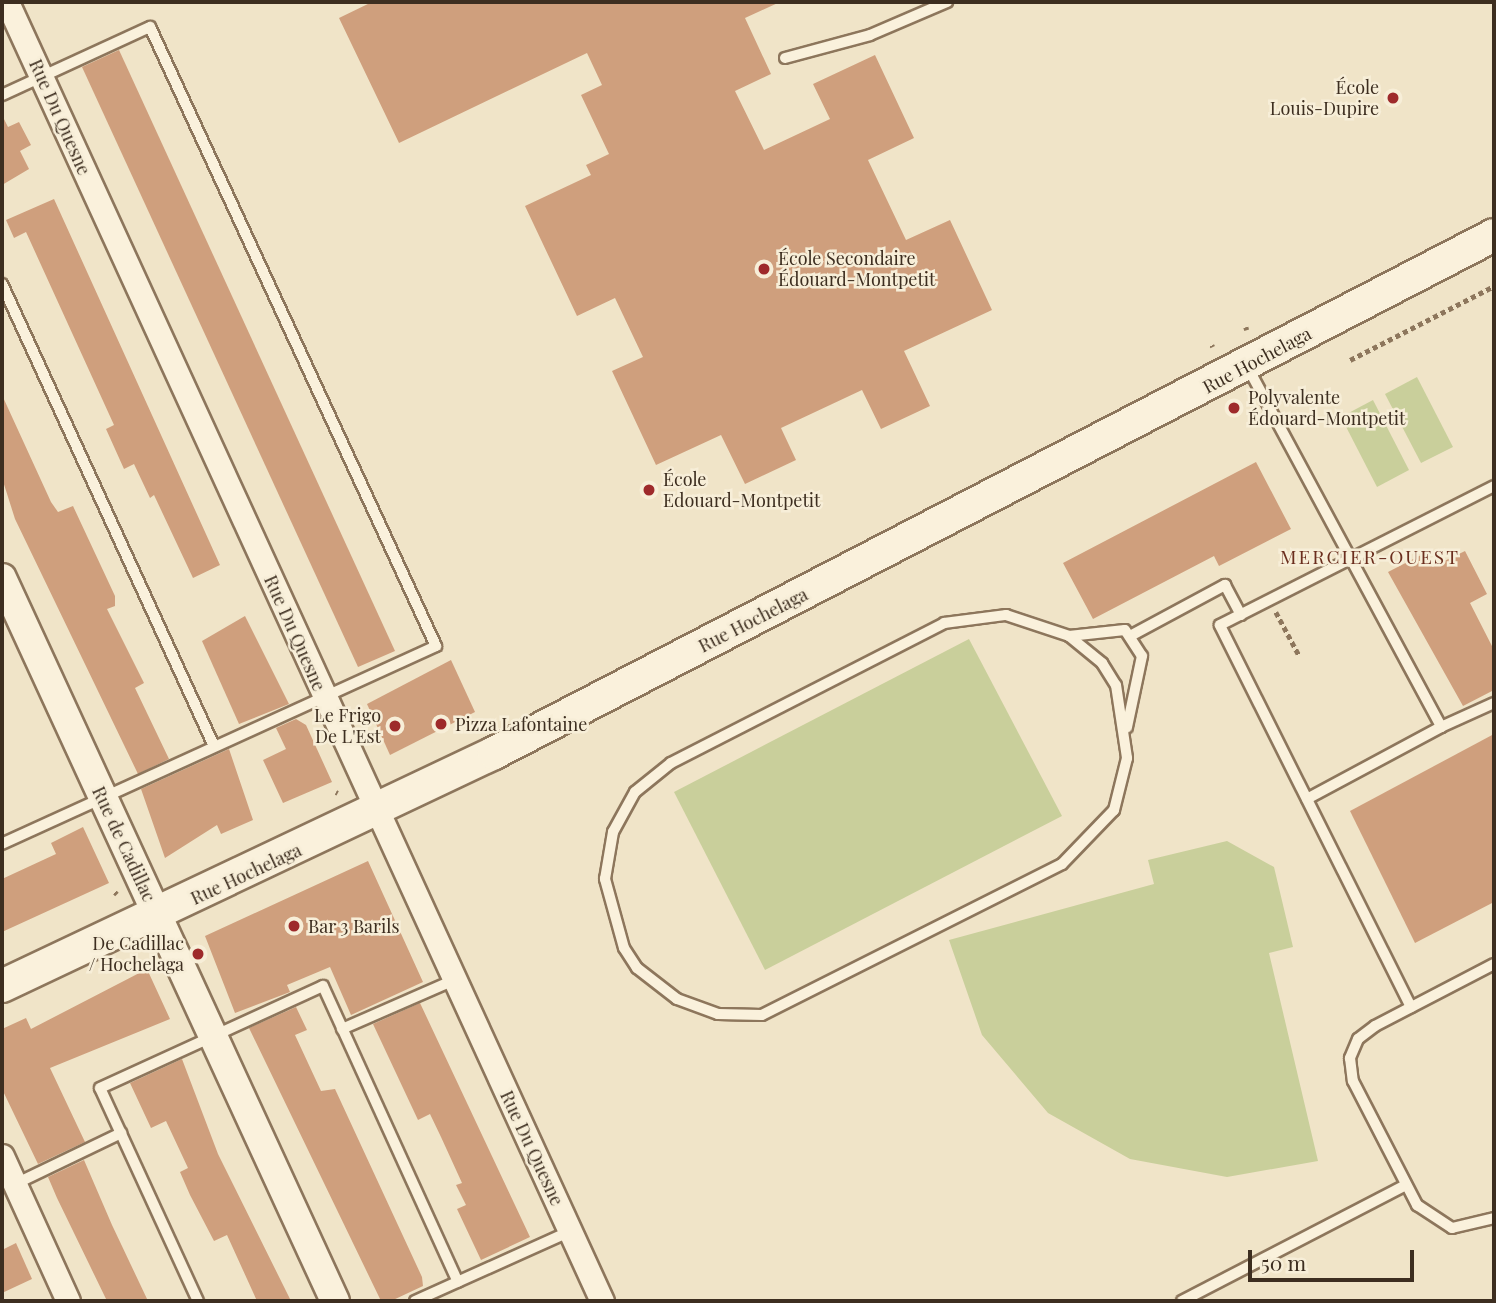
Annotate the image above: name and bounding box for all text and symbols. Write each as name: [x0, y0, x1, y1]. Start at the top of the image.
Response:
street label: Rue Du Quesne: [25, 56, 95, 178]
place label: École Louis-Dupire: [1270, 77, 1379, 119]
marker: École Louis-Dupire: [1385, 90, 1401, 106]
place label: École Secondaire Édouard-Montpetit: [778, 248, 935, 290]
marker: École Secondaire Édouard-Montpetit: [756, 261, 772, 277]
street label: Rue Hochelaga: [1199, 322, 1315, 398]
place label: Polyvalente Édouard-Montpetit: [1248, 387, 1405, 430]
marker: Polyvalente Édouard-Montpetit: [1226, 400, 1242, 416]
place label: École Edouard-Montpetit: [663, 469, 820, 512]
marker: École Edouard-Montpetit: [641, 482, 657, 498]
district label: MERCIER-OUEST: [1282, 546, 1458, 568]
street label: Rue Du Quesne: [260, 572, 330, 694]
street label: Rue Hochelaga: [695, 583, 811, 657]
place label: Le Frigo De L'Est: [314, 705, 381, 748]
place label: Pizza Lafontaine: [455, 713, 588, 735]
marker: Pizza Lafontaine: [433, 716, 449, 732]
marker: Le Frigo De L'Est: [387, 718, 403, 734]
street label: Rue de Cadillac: [88, 783, 160, 905]
street label: Rue Hochelaga: [187, 839, 305, 909]
place label: Bar 3 Barils: [308, 915, 400, 937]
marker: Bar 3 Barils: [286, 918, 302, 934]
place label: De Cadillac / Hochelaga: [89, 933, 184, 976]
marker: De Cadillac / Hochelaga: [190, 946, 206, 962]
street label: Rue Du Quesne: [496, 1087, 568, 1209]
scale bar: [1251, 1236, 1417, 1280]
text: 50 m: [1261, 1248, 1306, 1276]

